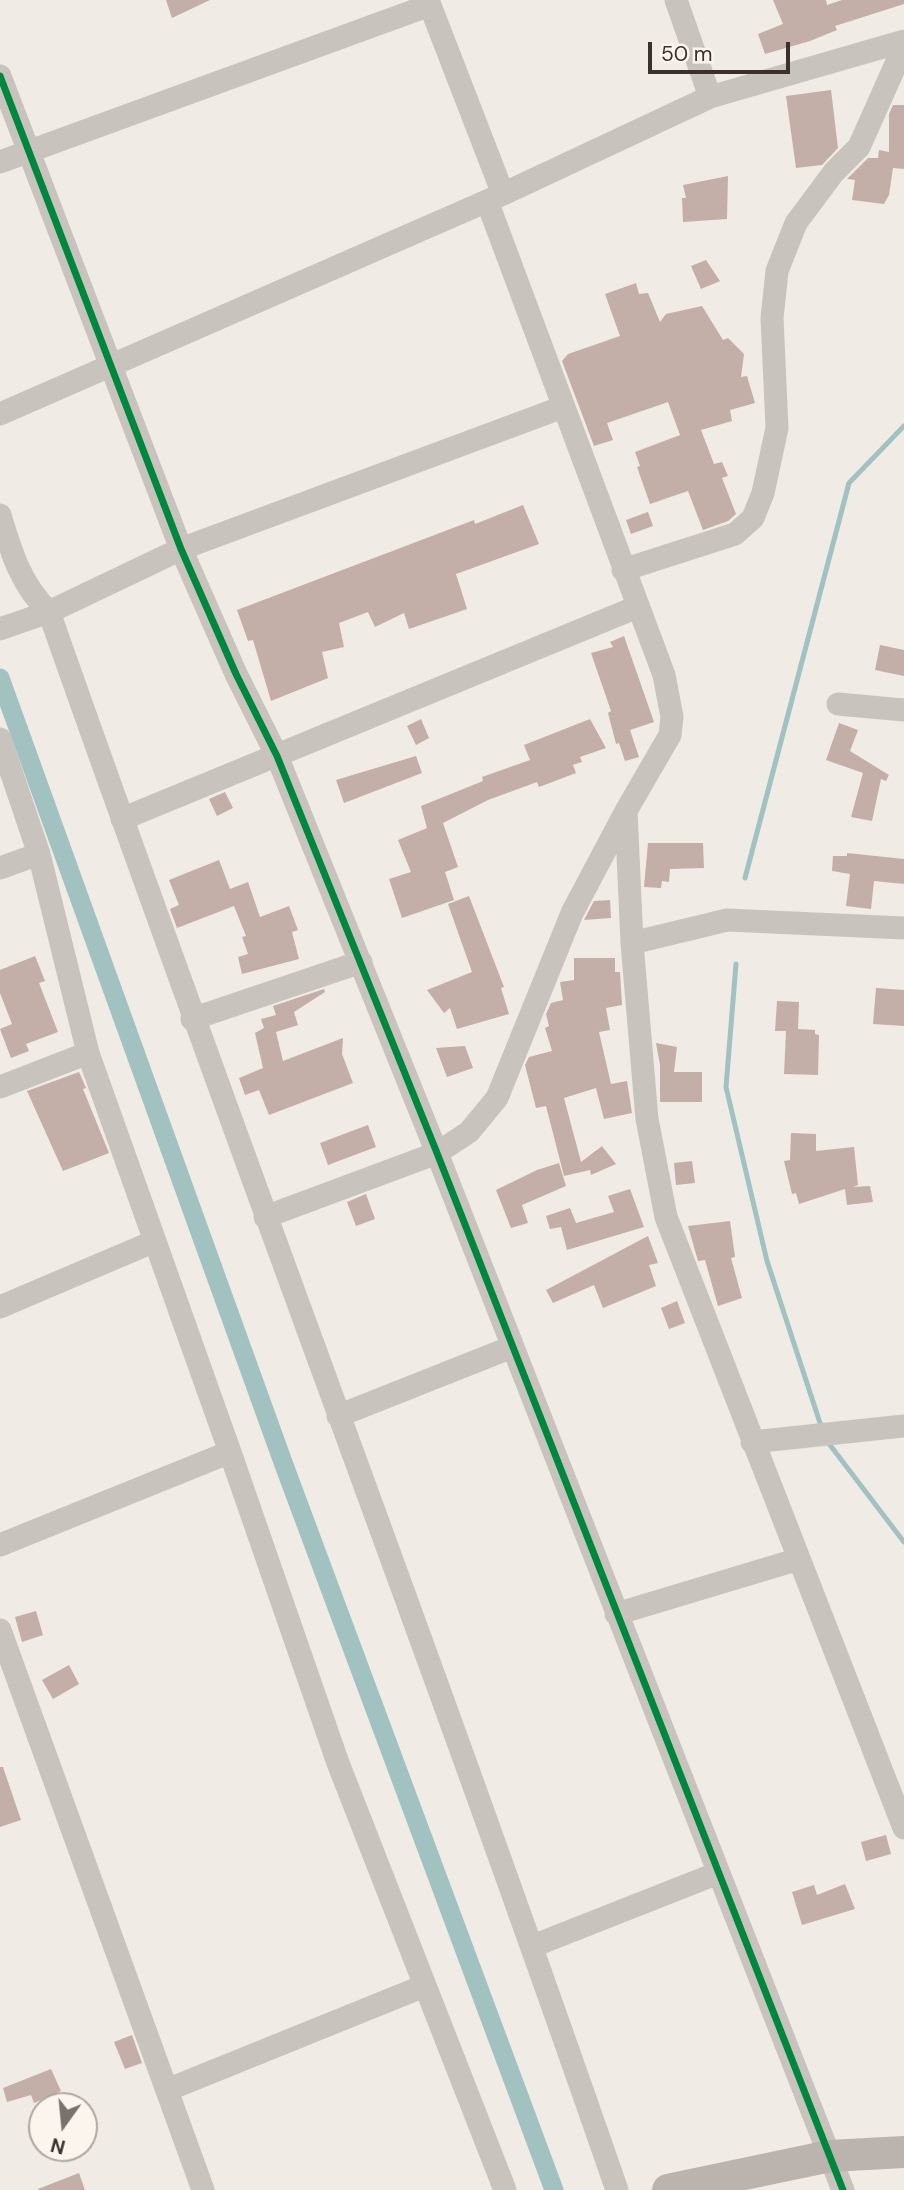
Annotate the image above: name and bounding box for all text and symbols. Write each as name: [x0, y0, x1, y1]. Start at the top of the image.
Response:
scale bar: [652, 28, 794, 72]
text: 50 m: [661, 40, 712, 68]
north arrow: [28, 2092, 98, 2162]
text: N: [48, 2132, 68, 2160]

